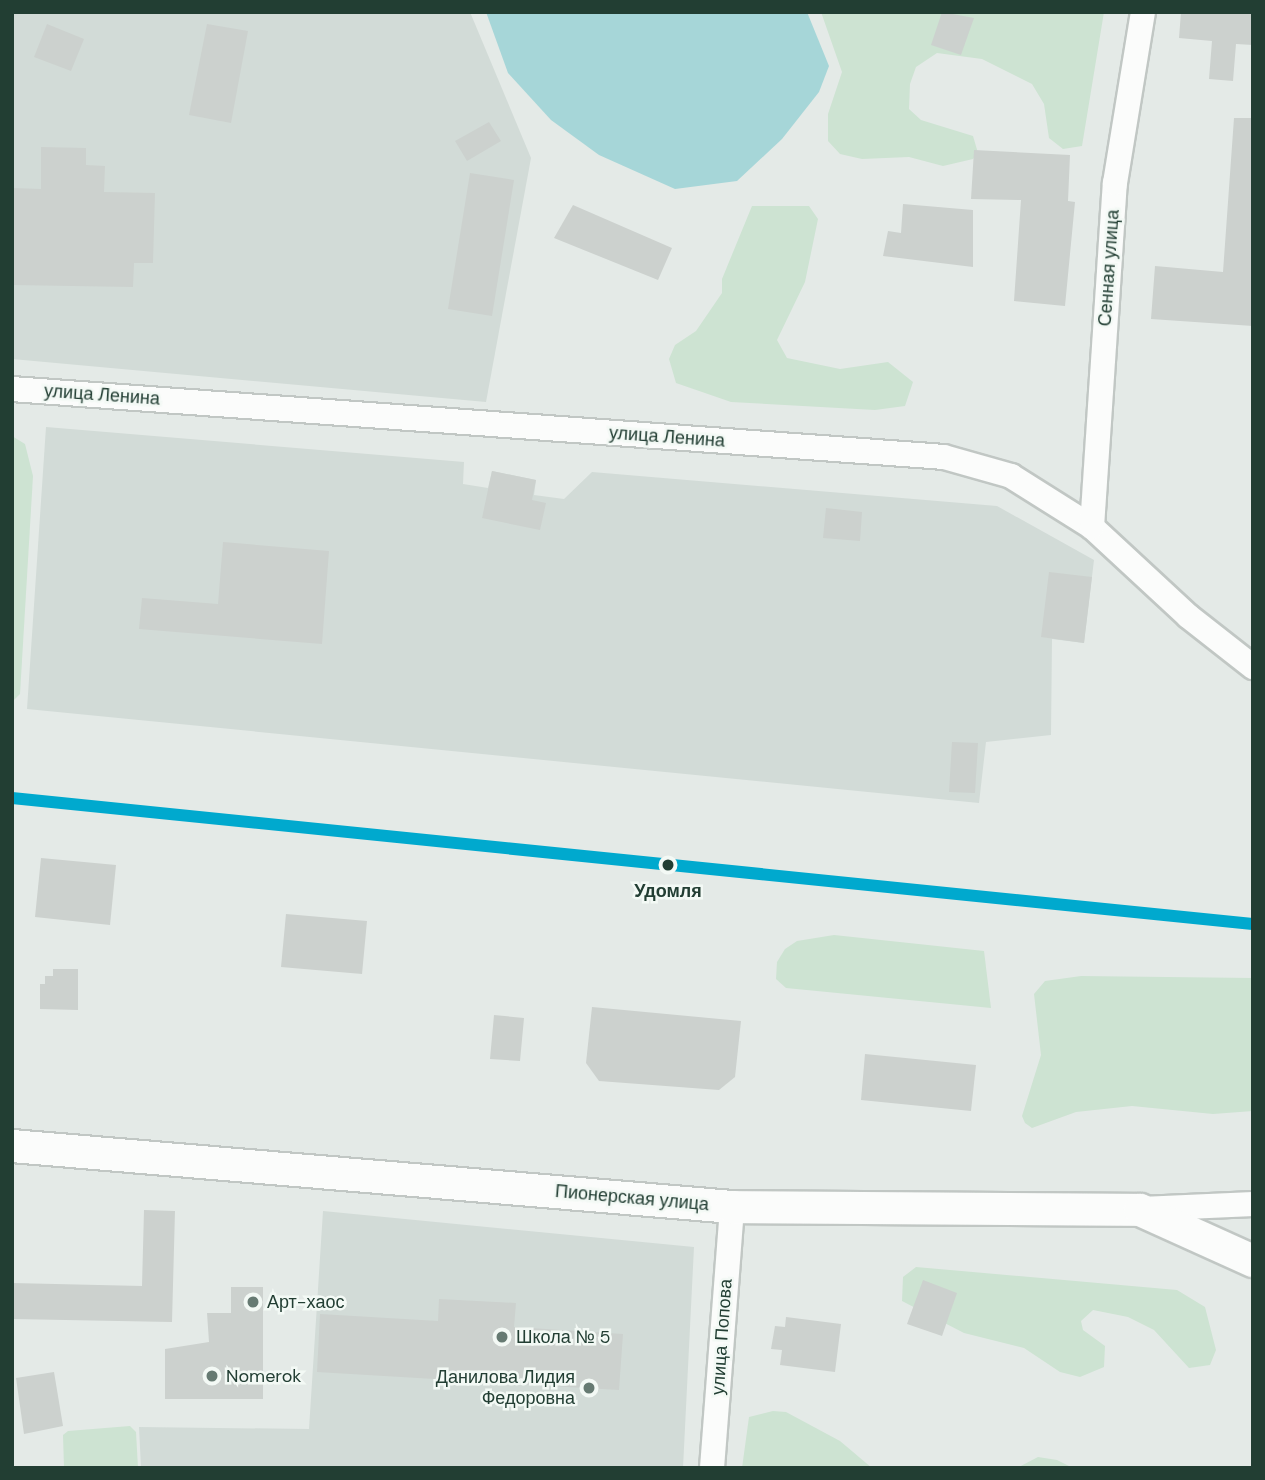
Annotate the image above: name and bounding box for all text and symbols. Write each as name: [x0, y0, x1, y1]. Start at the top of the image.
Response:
street label: Сенная улица: [1094, 209, 1124, 327]
street label: улица Ленина: [43, 380, 161, 410]
street label: улица Ленина: [608, 422, 726, 452]
marker: Удомля: [656, 853, 680, 877]
place label: Удомля: [634, 880, 702, 902]
street label: Пионерская улица: [554, 1181, 710, 1215]
street label: улица Попова: [707, 1278, 737, 1396]
place label: Арт-хаос: [267, 1291, 344, 1313]
marker: Арт-хаос: [245, 1294, 261, 1310]
place label: Школа № 5: [516, 1326, 611, 1348]
marker: Школа № 5: [494, 1329, 510, 1345]
place label: Nomerok: [226, 1365, 301, 1387]
place label: Данилова Лидия Федоровна: [436, 1367, 575, 1410]
marker: Nomerok: [204, 1368, 220, 1384]
marker: Данилова Лидия Федоровна: [581, 1380, 597, 1396]

